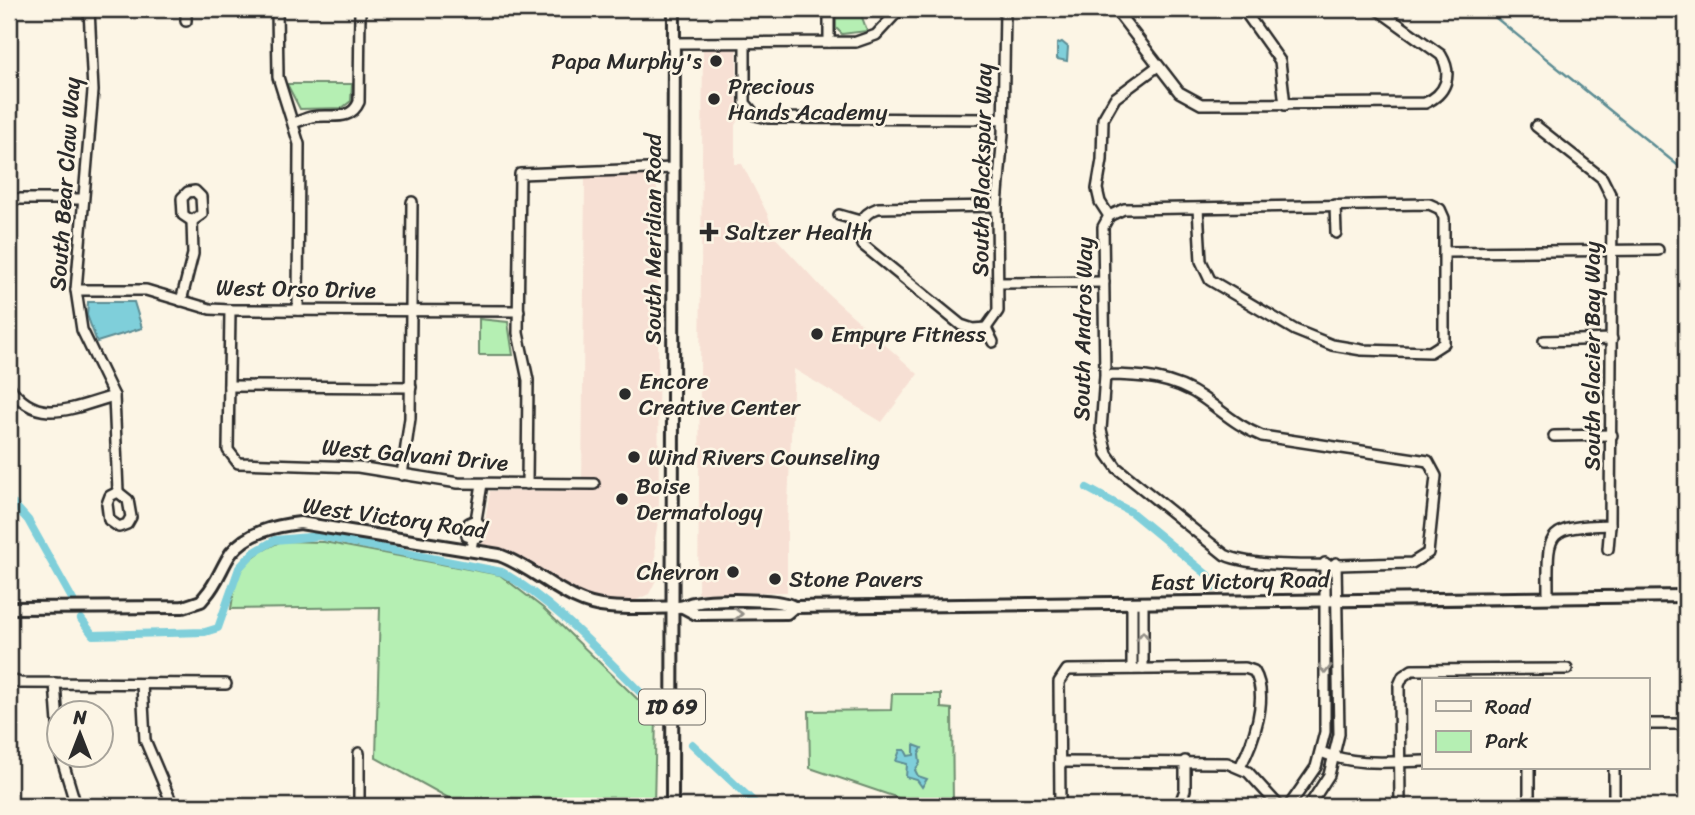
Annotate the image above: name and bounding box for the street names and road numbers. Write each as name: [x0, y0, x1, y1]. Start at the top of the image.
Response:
street label: South Blackspur Way: [960, 63, 1004, 277]
street label: South Bear Claw Way: [37, 76, 93, 292]
street label: South Meridian Road: [633, 132, 674, 344]
street label: South Andros Way: [1061, 237, 1105, 421]
street label: South Glacier Bay Way: [1572, 241, 1613, 471]
street label: West Orso Drive: [216, 267, 376, 311]
street label: West Galvani Drive: [320, 426, 510, 484]
street label: West Victory Road: [300, 485, 492, 551]
street label: East Victory Road: [1150, 559, 1332, 603]
road number: ID 69: [639, 690, 705, 724]

